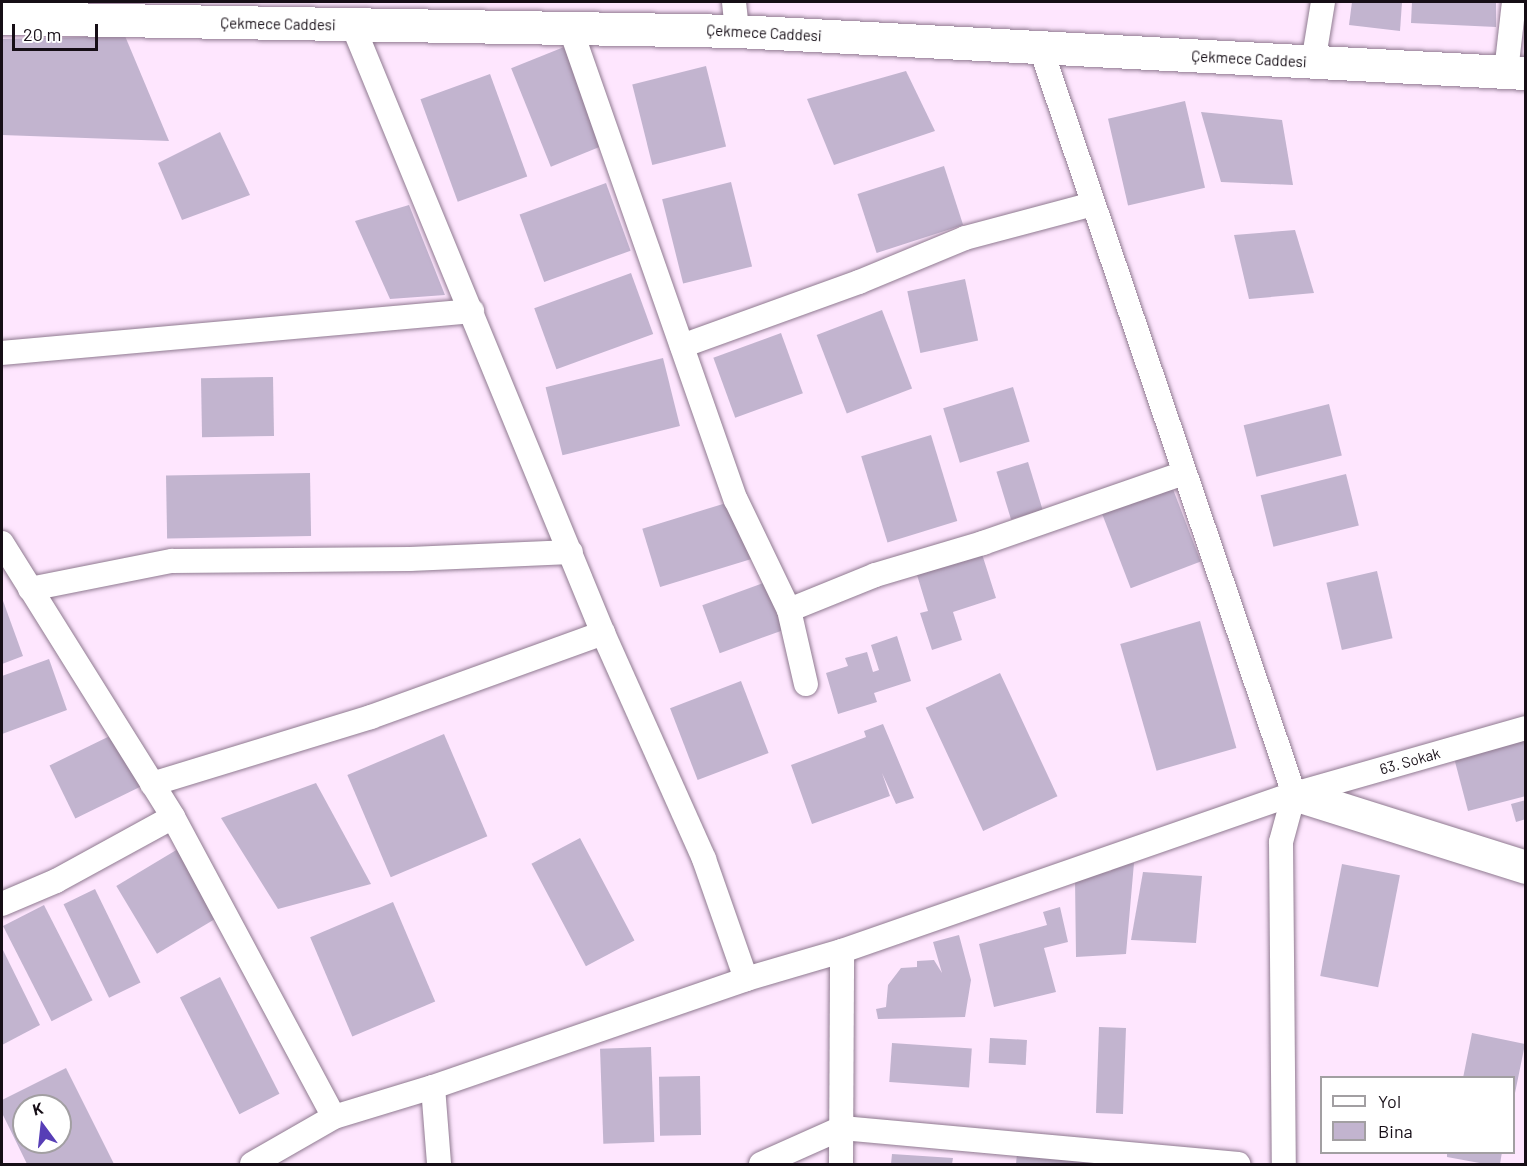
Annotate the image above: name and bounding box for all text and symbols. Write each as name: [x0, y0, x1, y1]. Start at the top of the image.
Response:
scale bar: [15, 12, 100, 50]
street label: Çekmece Caddesi: [220, 14, 336, 34]
street label: Çekmece Caddesi: [706, 21, 822, 45]
text: 20 m: [23, 23, 61, 45]
street label: Çekmece Caddesi: [1191, 47, 1307, 71]
street label: 63. Sokak: [1378, 744, 1442, 778]
legend: [1320, 1076, 1515, 1154]
text: Yol: [1378, 1090, 1401, 1112]
north arrow: [12, 1094, 72, 1154]
text: K: [30, 1098, 45, 1119]
text: Bina: [1378, 1120, 1413, 1142]

